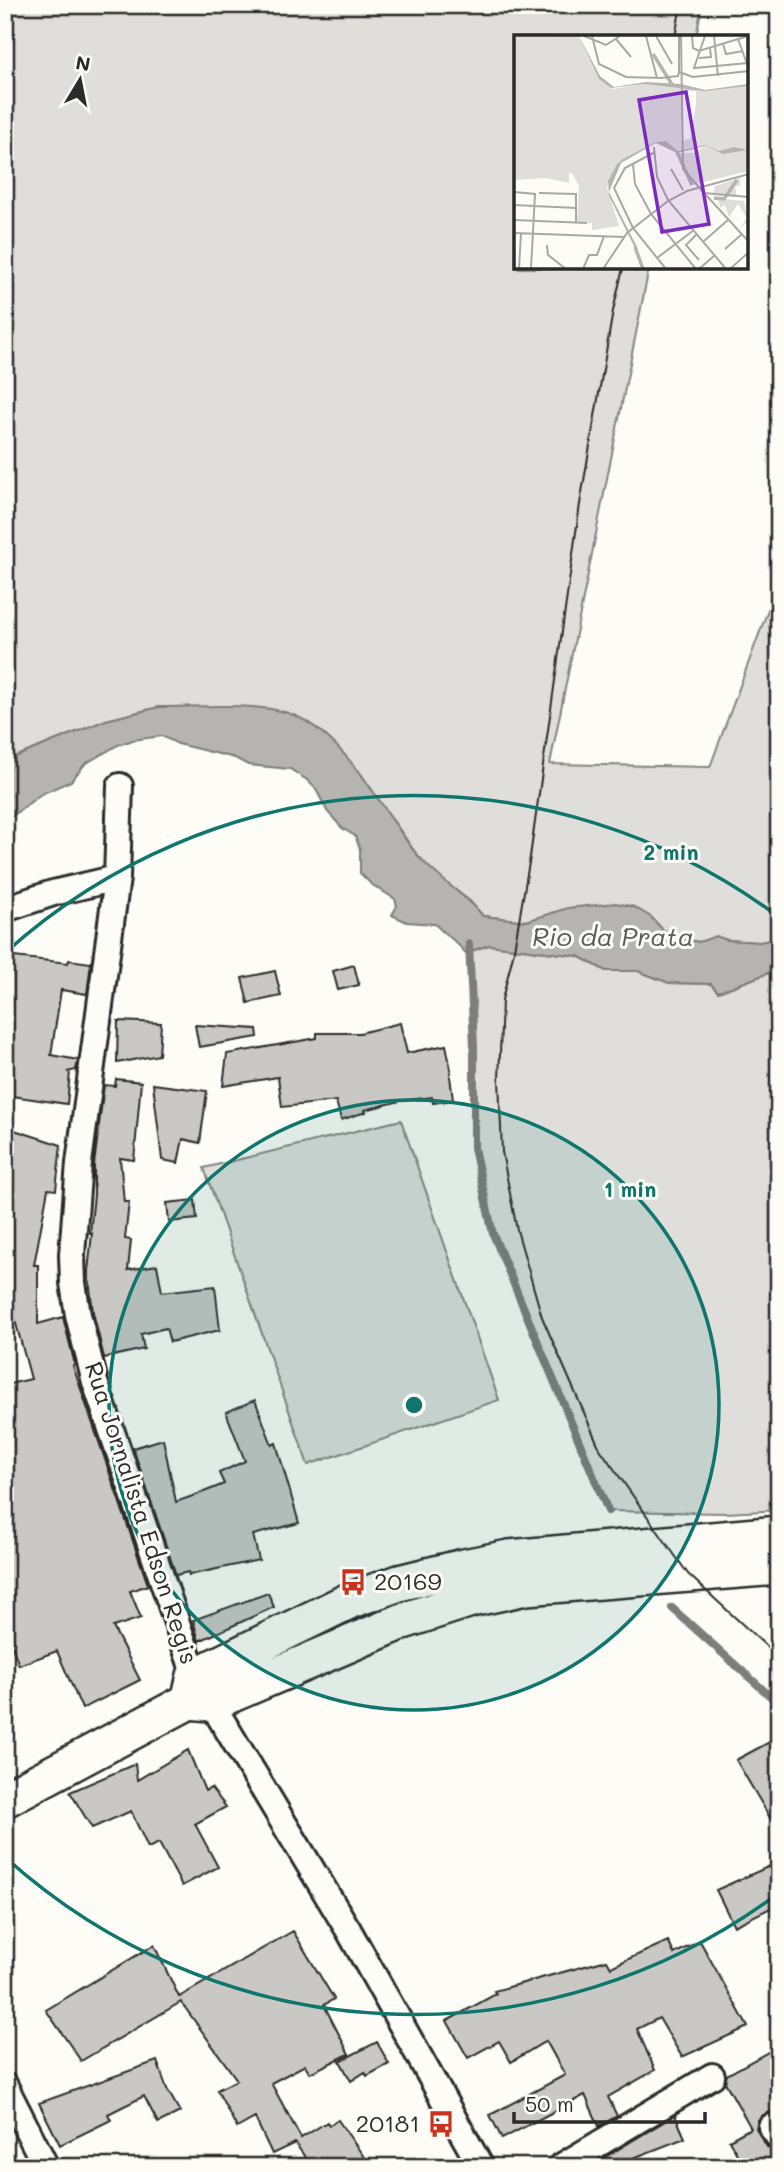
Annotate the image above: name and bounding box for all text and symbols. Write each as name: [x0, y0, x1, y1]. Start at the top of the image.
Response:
inset map: [514, 35, 749, 270]
north arrow: [46, 46, 116, 116]
text: N: [74, 49, 92, 76]
text: 2 min: [643, 838, 699, 865]
water label: Rio da Prata: [532, 919, 694, 953]
text: 1 min: [604, 1175, 656, 1202]
street label: Rua Jornalista Edson Regis: [79, 1357, 206, 1668]
centre of rings: [402, 1393, 426, 1417]
place label: 20169: [374, 1565, 442, 1596]
bus stop icon: 20169: [338, 1567, 368, 1597]
scale bar: [514, 2081, 705, 2125]
text: 50 m: [525, 2090, 574, 2117]
place label: 20181: [356, 2107, 420, 2138]
bus stop icon: 20181: [426, 2109, 456, 2139]

